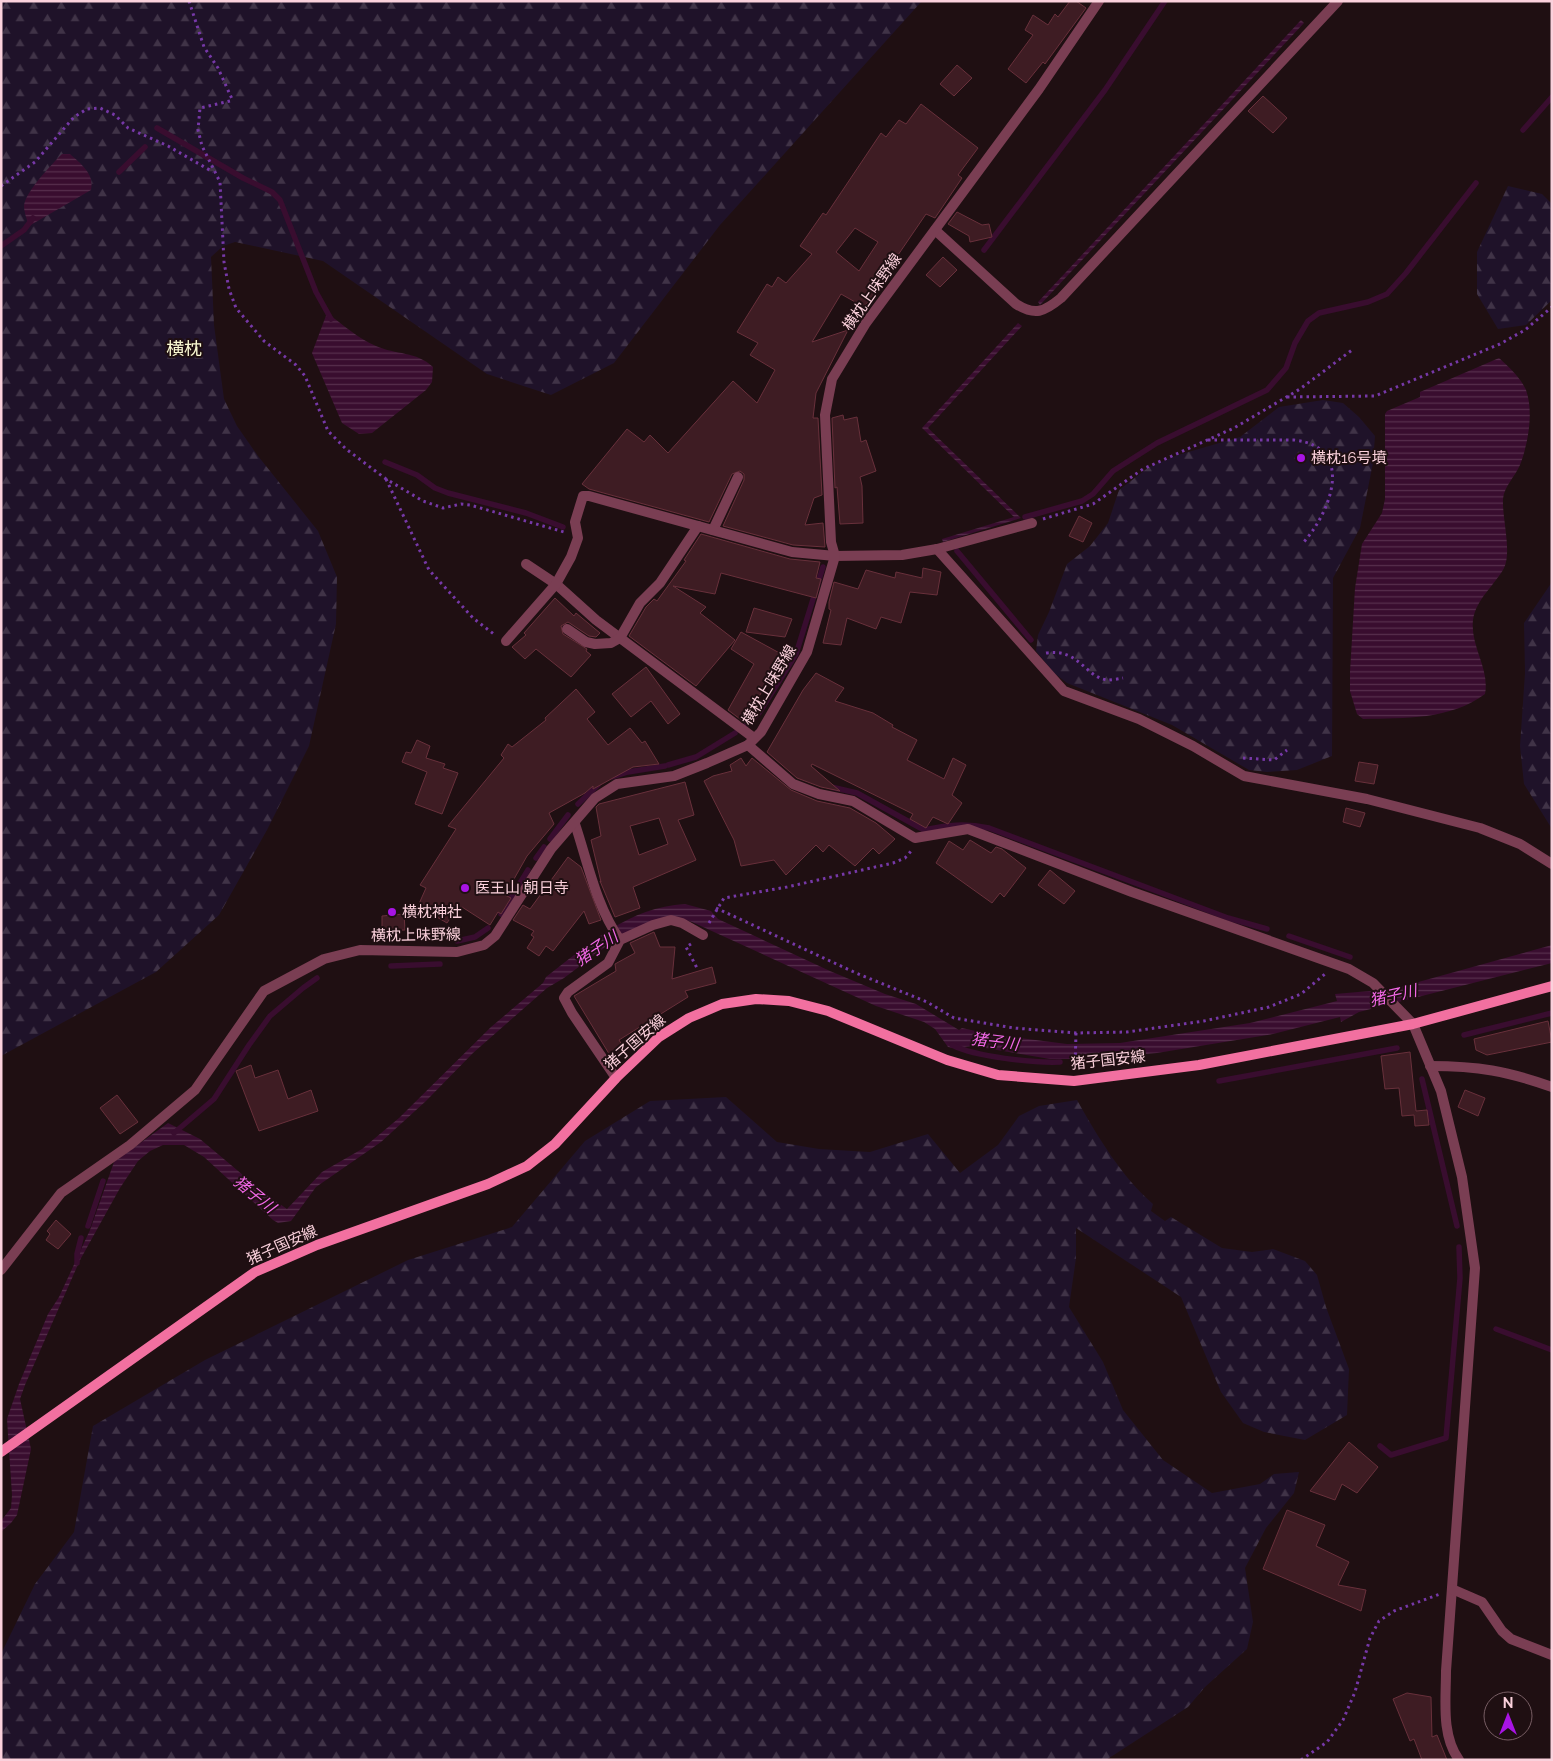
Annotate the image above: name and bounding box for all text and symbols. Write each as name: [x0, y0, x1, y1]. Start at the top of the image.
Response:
street label: 横枕上味野線: [839, 250, 905, 334]
district label: 横枕: [166, 338, 202, 359]
place label: 横枕16号墳: [1311, 449, 1386, 467]
marker: 横枕16号墳: [1295, 452, 1307, 464]
street label: 横枕上味野線: [738, 642, 800, 728]
place label: 医王山 朝日寺: [475, 879, 569, 897]
marker: 医王山 朝日寺: [459, 882, 471, 894]
place label: 横枕神社: [402, 903, 462, 921]
marker: 横枕神社: [386, 906, 398, 918]
street label: 横枕上味野線: [371, 925, 461, 945]
water label: 猪子川: [571, 926, 623, 970]
water label: 猪子川: [1368, 980, 1421, 1010]
street label: 猪子国安線: [601, 1011, 669, 1073]
water label: 猪子川: [970, 1029, 1022, 1054]
street label: 猪子国安線: [1070, 1047, 1146, 1073]
water label: 猪子川: [230, 1172, 281, 1218]
street label: 猪子国安線: [244, 1222, 320, 1268]
north arrow: [1483, 1691, 1533, 1741]
text: N: [1503, 1695, 1513, 1711]

